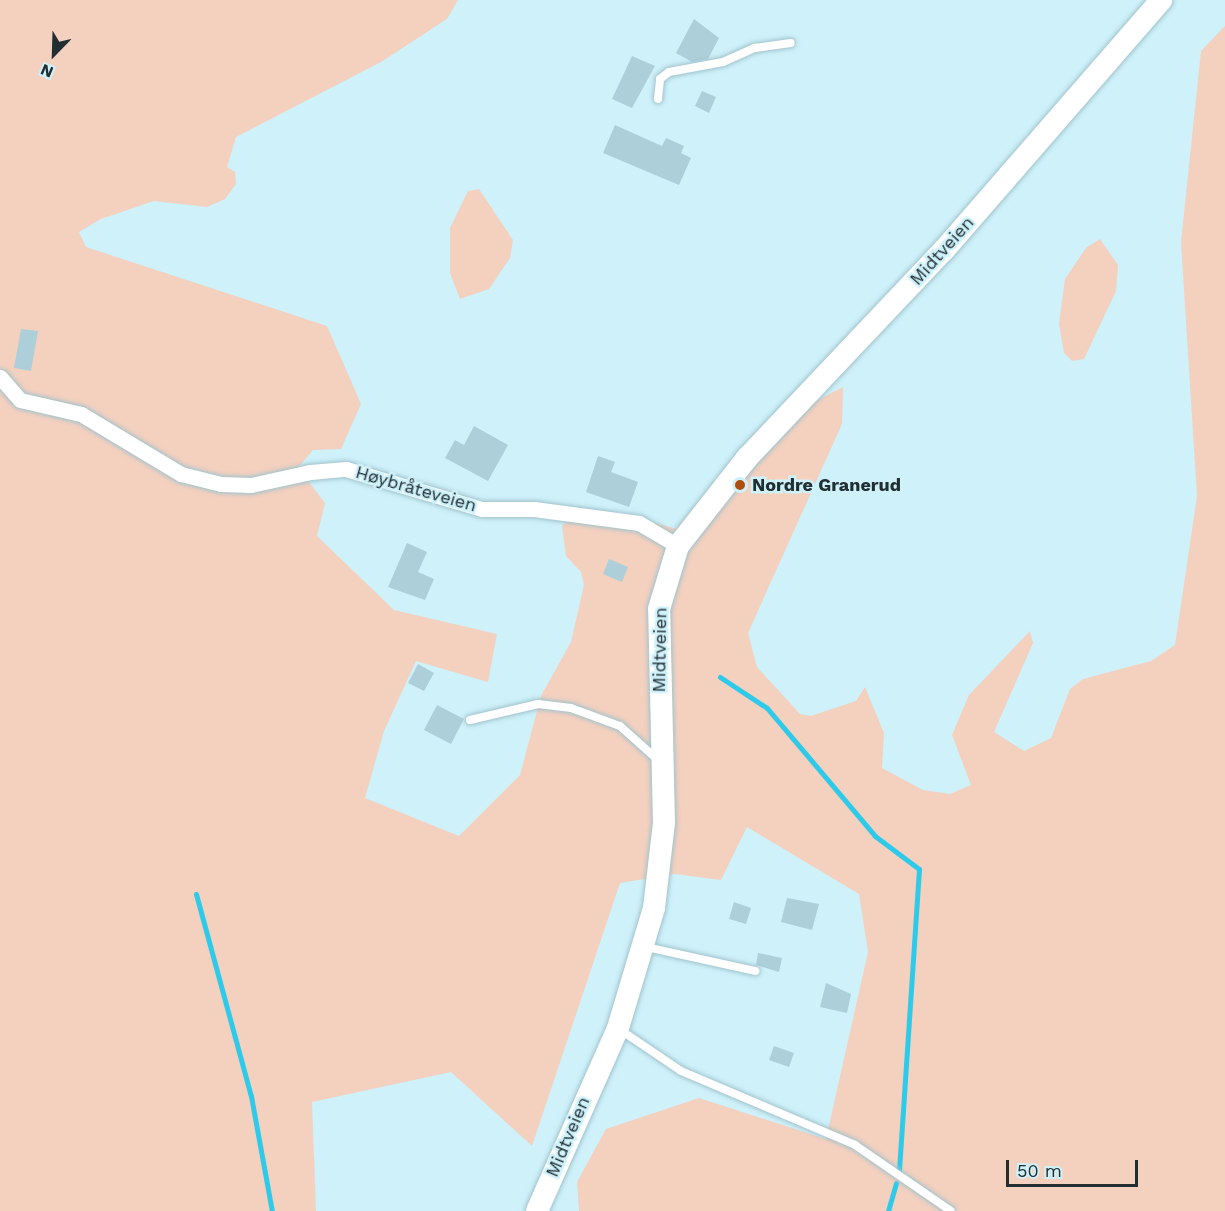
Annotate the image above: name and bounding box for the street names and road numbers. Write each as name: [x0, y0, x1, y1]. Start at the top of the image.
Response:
street label: Midtveien: [906, 212, 978, 290]
street label: Høybråteveien: [353, 461, 479, 517]
street label: Midtveien: [648, 607, 672, 693]
street label: Midtveien: [541, 1094, 595, 1180]

